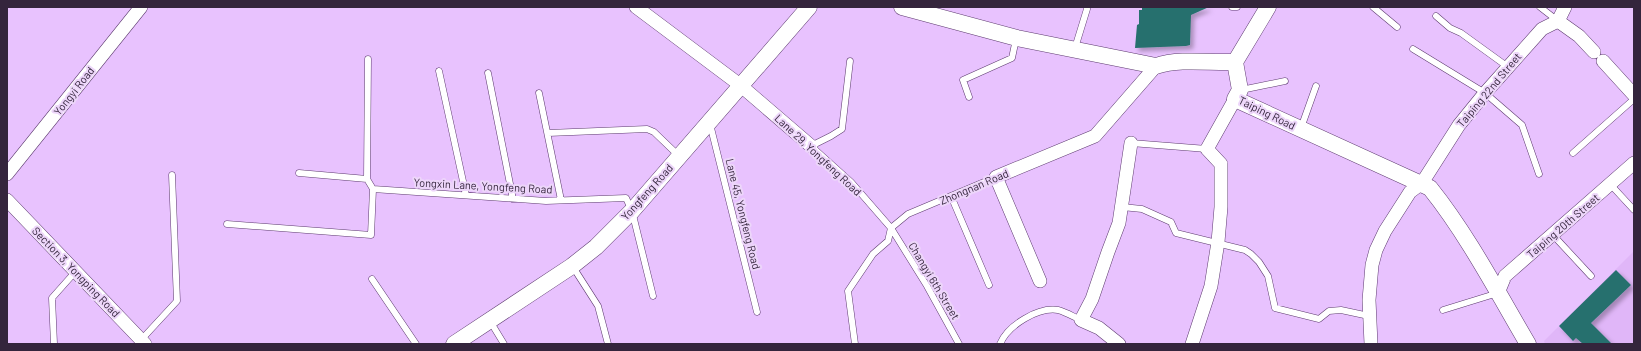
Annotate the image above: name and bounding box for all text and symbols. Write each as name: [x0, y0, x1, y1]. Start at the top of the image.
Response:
street label: Taiping 22nd Street: [1454, 50, 1524, 130]
street label: Yongyi Road: [51, 64, 97, 117]
street label: Taiping Road: [1237, 93, 1298, 132]
street label: Lane 29, Yongfeng Road: [772, 111, 864, 198]
street label: Lane 45, Yongfeng Road: [723, 157, 764, 271]
street label: Yongfeng Road: [618, 161, 675, 222]
street label: Zhongnan Road: [937, 166, 1010, 207]
street label: Yongxin Lane, Yongfeng Road: [413, 175, 553, 196]
street label: Taiping 20th Street: [1524, 191, 1602, 261]
street label: Section 3, Yongping Road: [30, 224, 123, 319]
street label: Changyi 6th Street: [906, 240, 963, 322]

